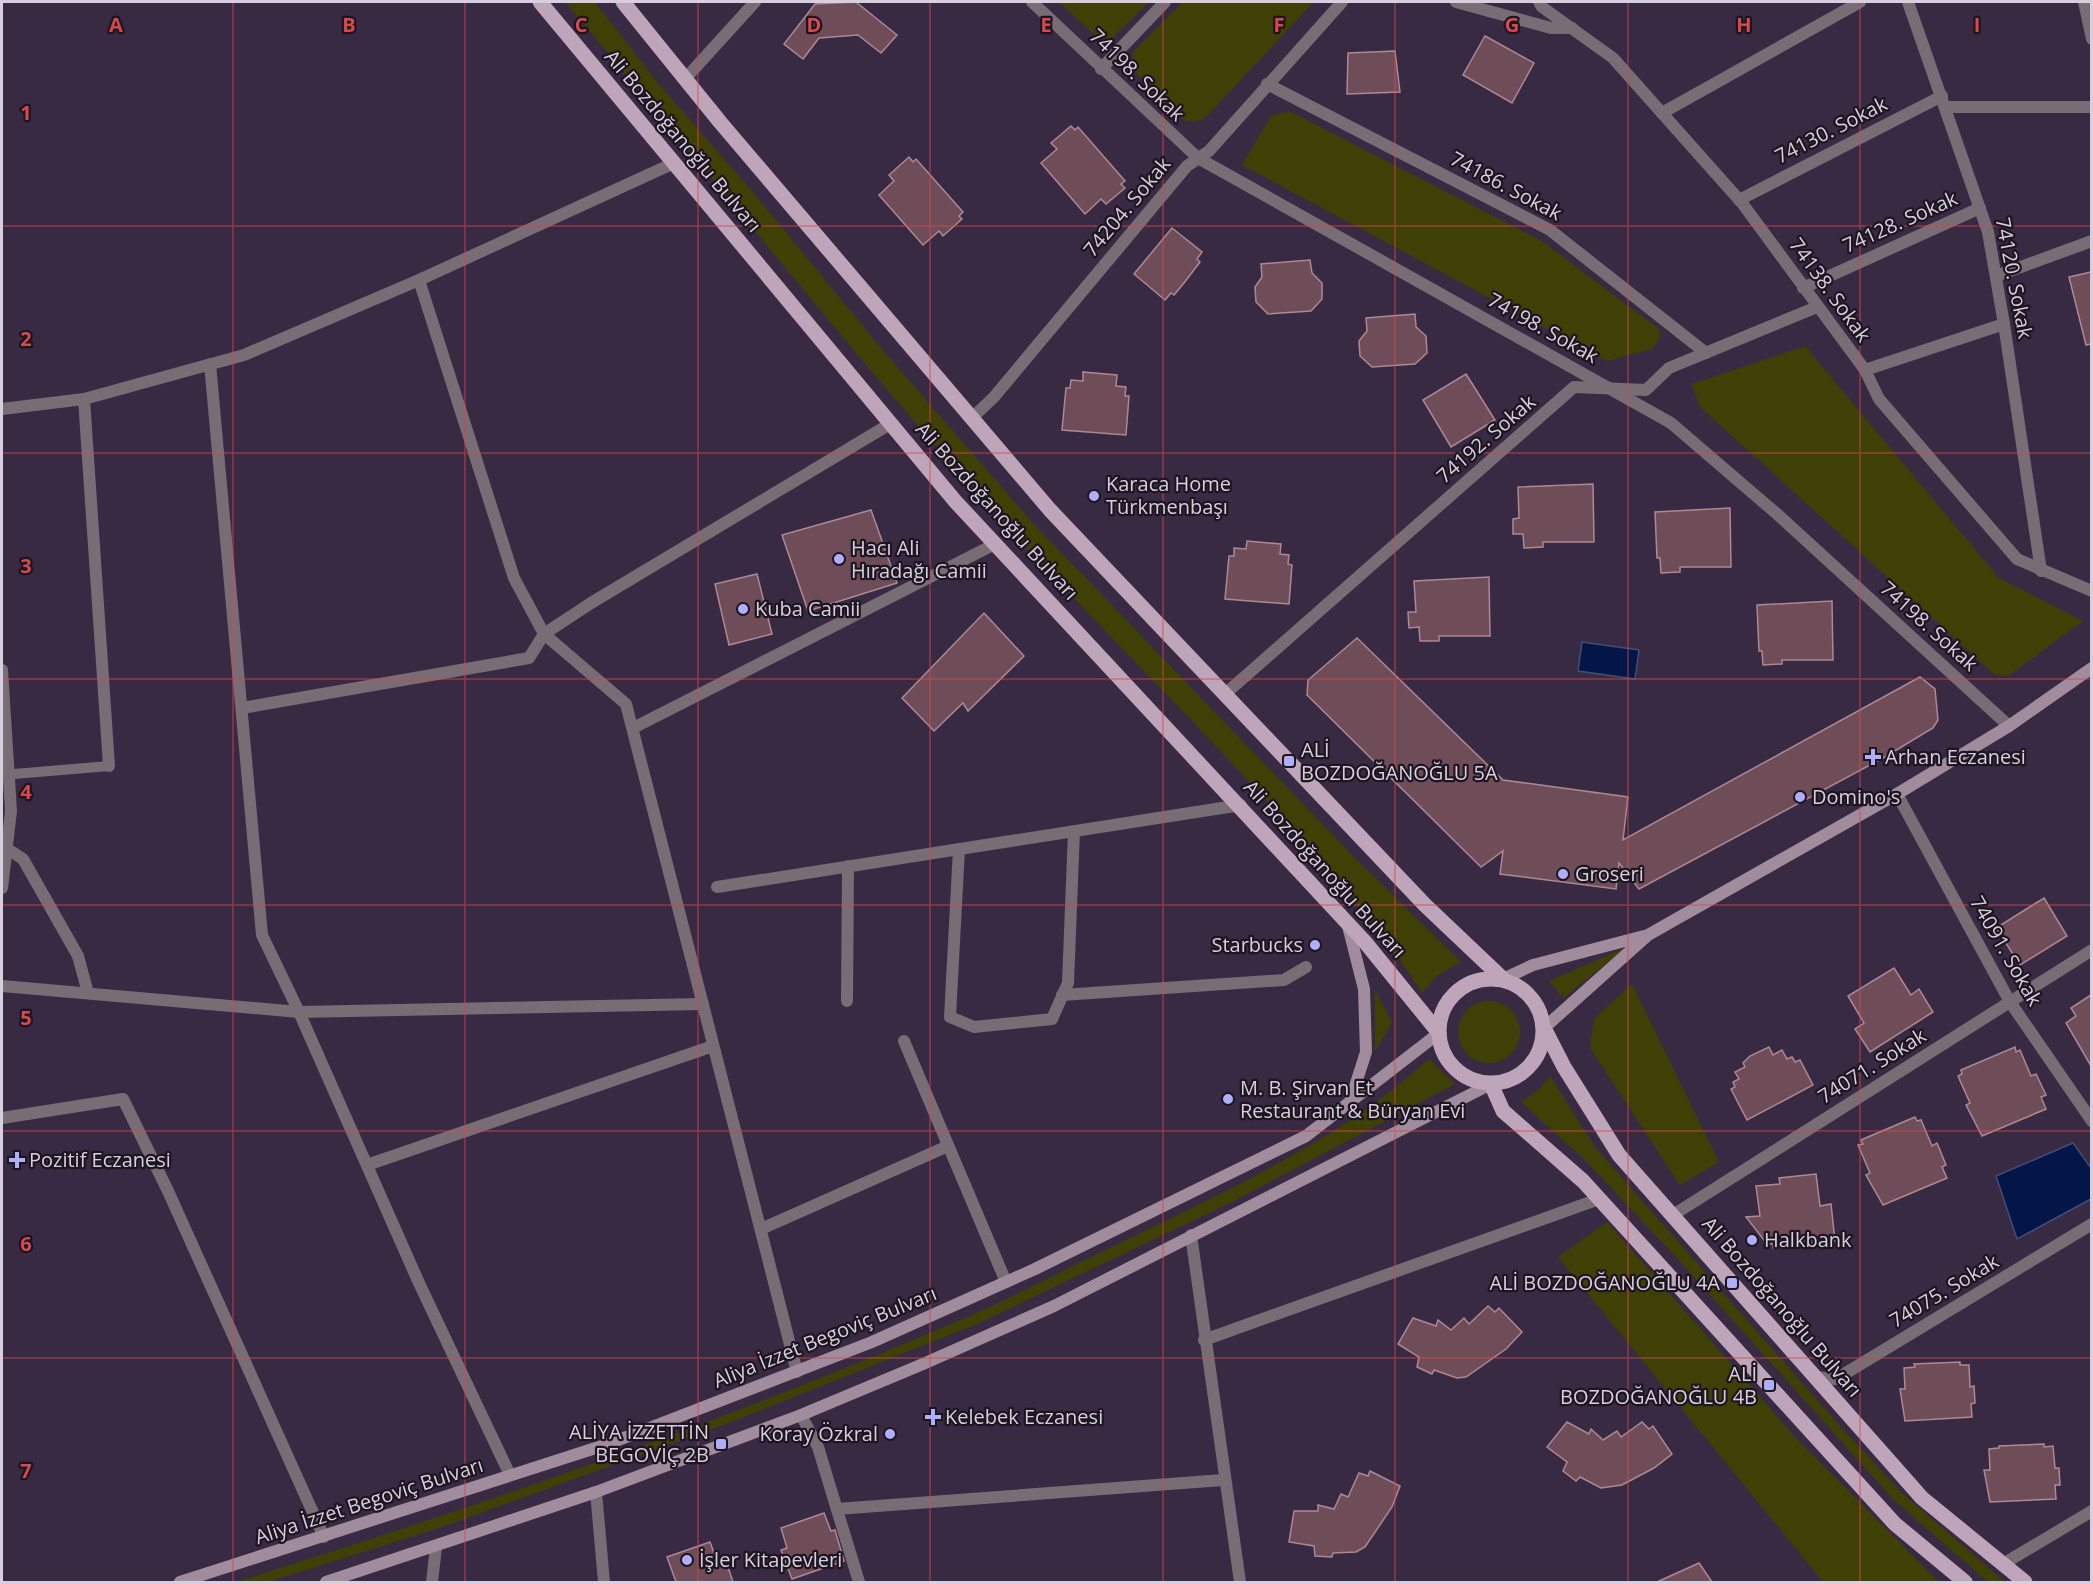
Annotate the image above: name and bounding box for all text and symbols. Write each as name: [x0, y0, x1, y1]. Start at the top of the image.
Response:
text: A: [109, 11, 123, 38]
text: B: [342, 11, 356, 38]
text: C: [575, 11, 588, 38]
text: D: [807, 11, 821, 38]
text: E: [1040, 11, 1052, 38]
text: F: [1274, 11, 1284, 38]
text: G: [1505, 11, 1519, 38]
text: H: [1736, 11, 1752, 38]
text: I: [1974, 11, 1980, 38]
street label: 74198. Sokak: [1084, 22, 1191, 127]
street label: Ali Bozdoğanoğlu Bulvarı: [599, 44, 768, 238]
street label: 74130. Sokak: [1770, 89, 1892, 169]
text: 1: [20, 99, 32, 126]
street label: 74186. Sokak: [1446, 145, 1567, 227]
street label: 74204. Sokak: [1077, 151, 1177, 262]
street label: 74128. Sokak: [1838, 184, 1962, 259]
street label: 74120. Sokak: [1990, 215, 2040, 341]
street label: 74138. Sokak: [1783, 232, 1878, 348]
street label: 74198. Sokak: [1483, 286, 1604, 369]
text: 2: [20, 325, 32, 352]
street label: 74192. Sokak: [1430, 388, 1541, 489]
street label: Ali Bozdoğanoğlu Bulvarı: [910, 416, 1085, 605]
place label: Karaca Home Türkmenbaşı: [1106, 470, 1231, 520]
marker: Karaca Home Türkmenbaşı: [1087, 489, 1101, 503]
place label: Hacı Ali Hıradağı Camii: [851, 534, 987, 584]
text: 3: [20, 552, 32, 579]
marker: Hacı Ali Hıradağı Camii: [832, 552, 846, 566]
street label: 74198. Sokak: [1875, 575, 1984, 677]
place label: Kuba Camii: [755, 595, 860, 622]
marker: Kuba Camii: [736, 602, 750, 616]
place label: ALİ BOZDOĞANOĞLU 5A: [1301, 736, 1498, 786]
place label: Arhan Eczanesi: [1885, 743, 2026, 770]
marker: Arhan Eczanesi: [1866, 750, 1880, 764]
marker: ALİ BOZDOĞANOĞLU 5A: [1282, 754, 1296, 768]
street label: Ali Bozdoğanoğlu Bulvarı: [1238, 774, 1413, 963]
text: 4: [20, 778, 32, 805]
place label: Domino's: [1812, 783, 1900, 810]
marker: Domino's: [1793, 790, 1807, 804]
place label: Groseri: [1575, 860, 1644, 887]
marker: Groseri: [1556, 867, 1570, 881]
street label: 74091. Sokak: [1964, 891, 2049, 1011]
place label: Starbucks: [1211, 931, 1303, 958]
marker: Starbucks: [1308, 938, 1322, 952]
text: 5: [20, 1004, 32, 1031]
street label: 74071. Sokak: [1813, 1021, 1931, 1110]
place label: M. B. Şirvan Et Restaurant & Büryan Evi: [1240, 1074, 1465, 1124]
marker: M. B. Şirvan Et Restaurant & Büryan Evi: [1221, 1092, 1235, 1106]
place label: Pozitif Eczanesi: [29, 1146, 171, 1173]
marker: Pozitif Eczanesi: [10, 1153, 24, 1167]
street label: Ali Bozdoğanoğlu Bulvarı: [1697, 1211, 1868, 1403]
place label: Halkbank: [1764, 1226, 1852, 1253]
text: 6: [20, 1230, 32, 1257]
marker: Halkbank: [1745, 1233, 1759, 1247]
street label: 74075. Sokak: [1884, 1247, 2004, 1334]
place label: ALİ BOZDOĞANOĞLU 4A: [1490, 1269, 1720, 1296]
marker: ALİ BOZDOĞANOĞLU 4A: [1725, 1276, 1739, 1290]
street label: Aliya İzzet Begoviç Bulvarı: [709, 1279, 940, 1394]
place label: ALİ BOZDOĞANOĞLU 4B: [1560, 1360, 1757, 1410]
marker: ALİ BOZDOĞANOĞLU 4B: [1762, 1378, 1776, 1392]
place label: Kelebek Eczanesi: [945, 1403, 1103, 1430]
marker: Kelebek Eczanesi: [926, 1410, 940, 1424]
place label: ALİYA İZZETTİN BEGOVİÇ 2B: [569, 1418, 709, 1468]
place label: Koray Özkral: [759, 1420, 878, 1447]
marker: Koray Özkral: [883, 1427, 897, 1441]
marker: ALİYA İZZETTİN BEGOVİÇ 2B: [714, 1437, 728, 1451]
street label: Aliya İzzet Begoviç Bulvarı: [251, 1451, 486, 1550]
text: 7: [20, 1457, 32, 1484]
place label: İşler Kitapevleri: [699, 1546, 842, 1573]
marker: İşler Kitapevleri: [680, 1553, 694, 1567]

